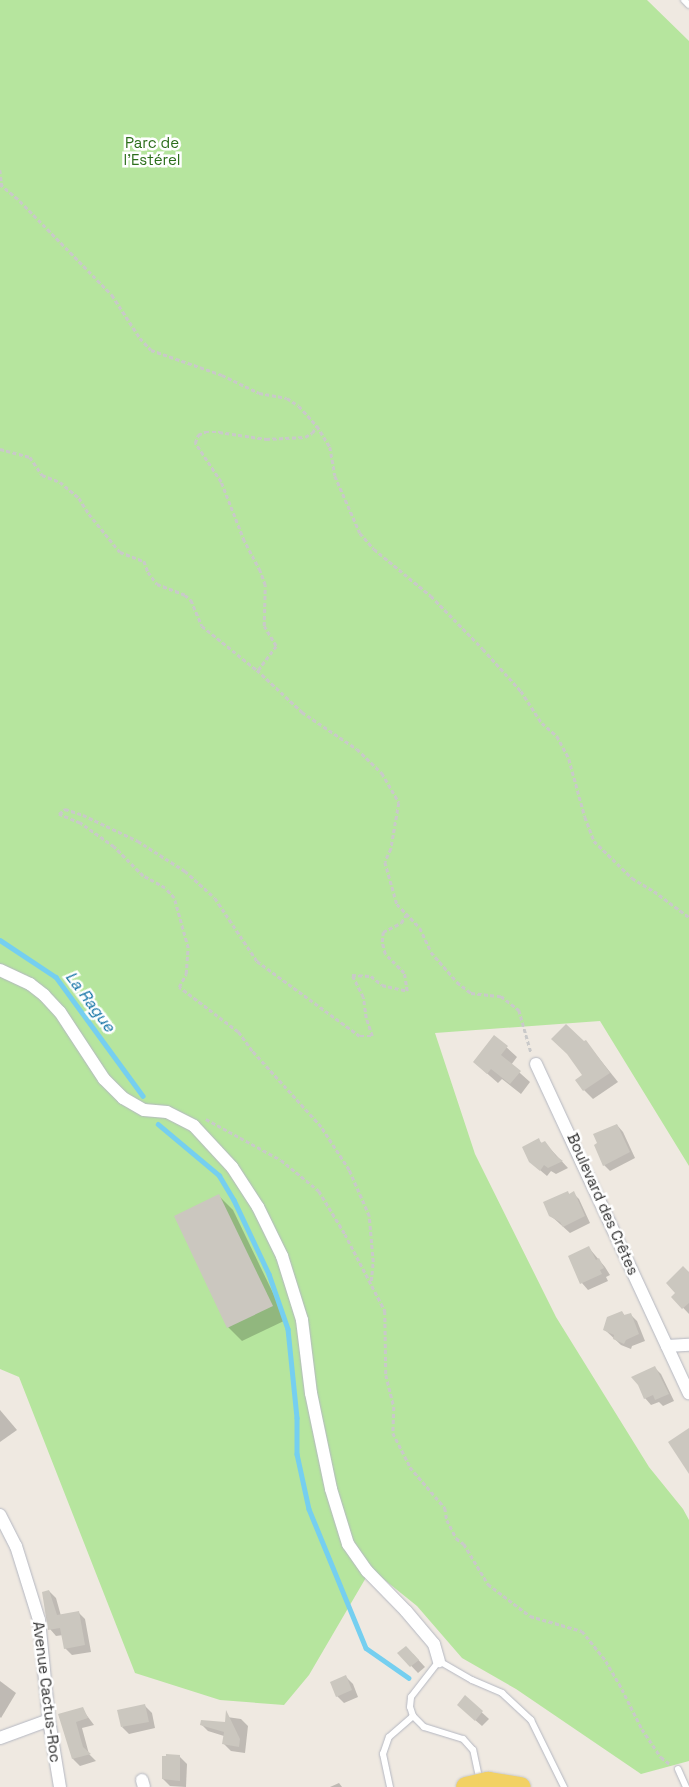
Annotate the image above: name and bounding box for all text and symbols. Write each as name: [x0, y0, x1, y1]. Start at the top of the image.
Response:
park label: Parc de l'Estérel: [123, 133, 181, 168]
water label: La Rague: [61, 968, 119, 1036]
street label: Boulevard des Crêtes: [564, 1130, 642, 1278]
street label: Avenue Cactus-Roc: [29, 1620, 65, 1764]

